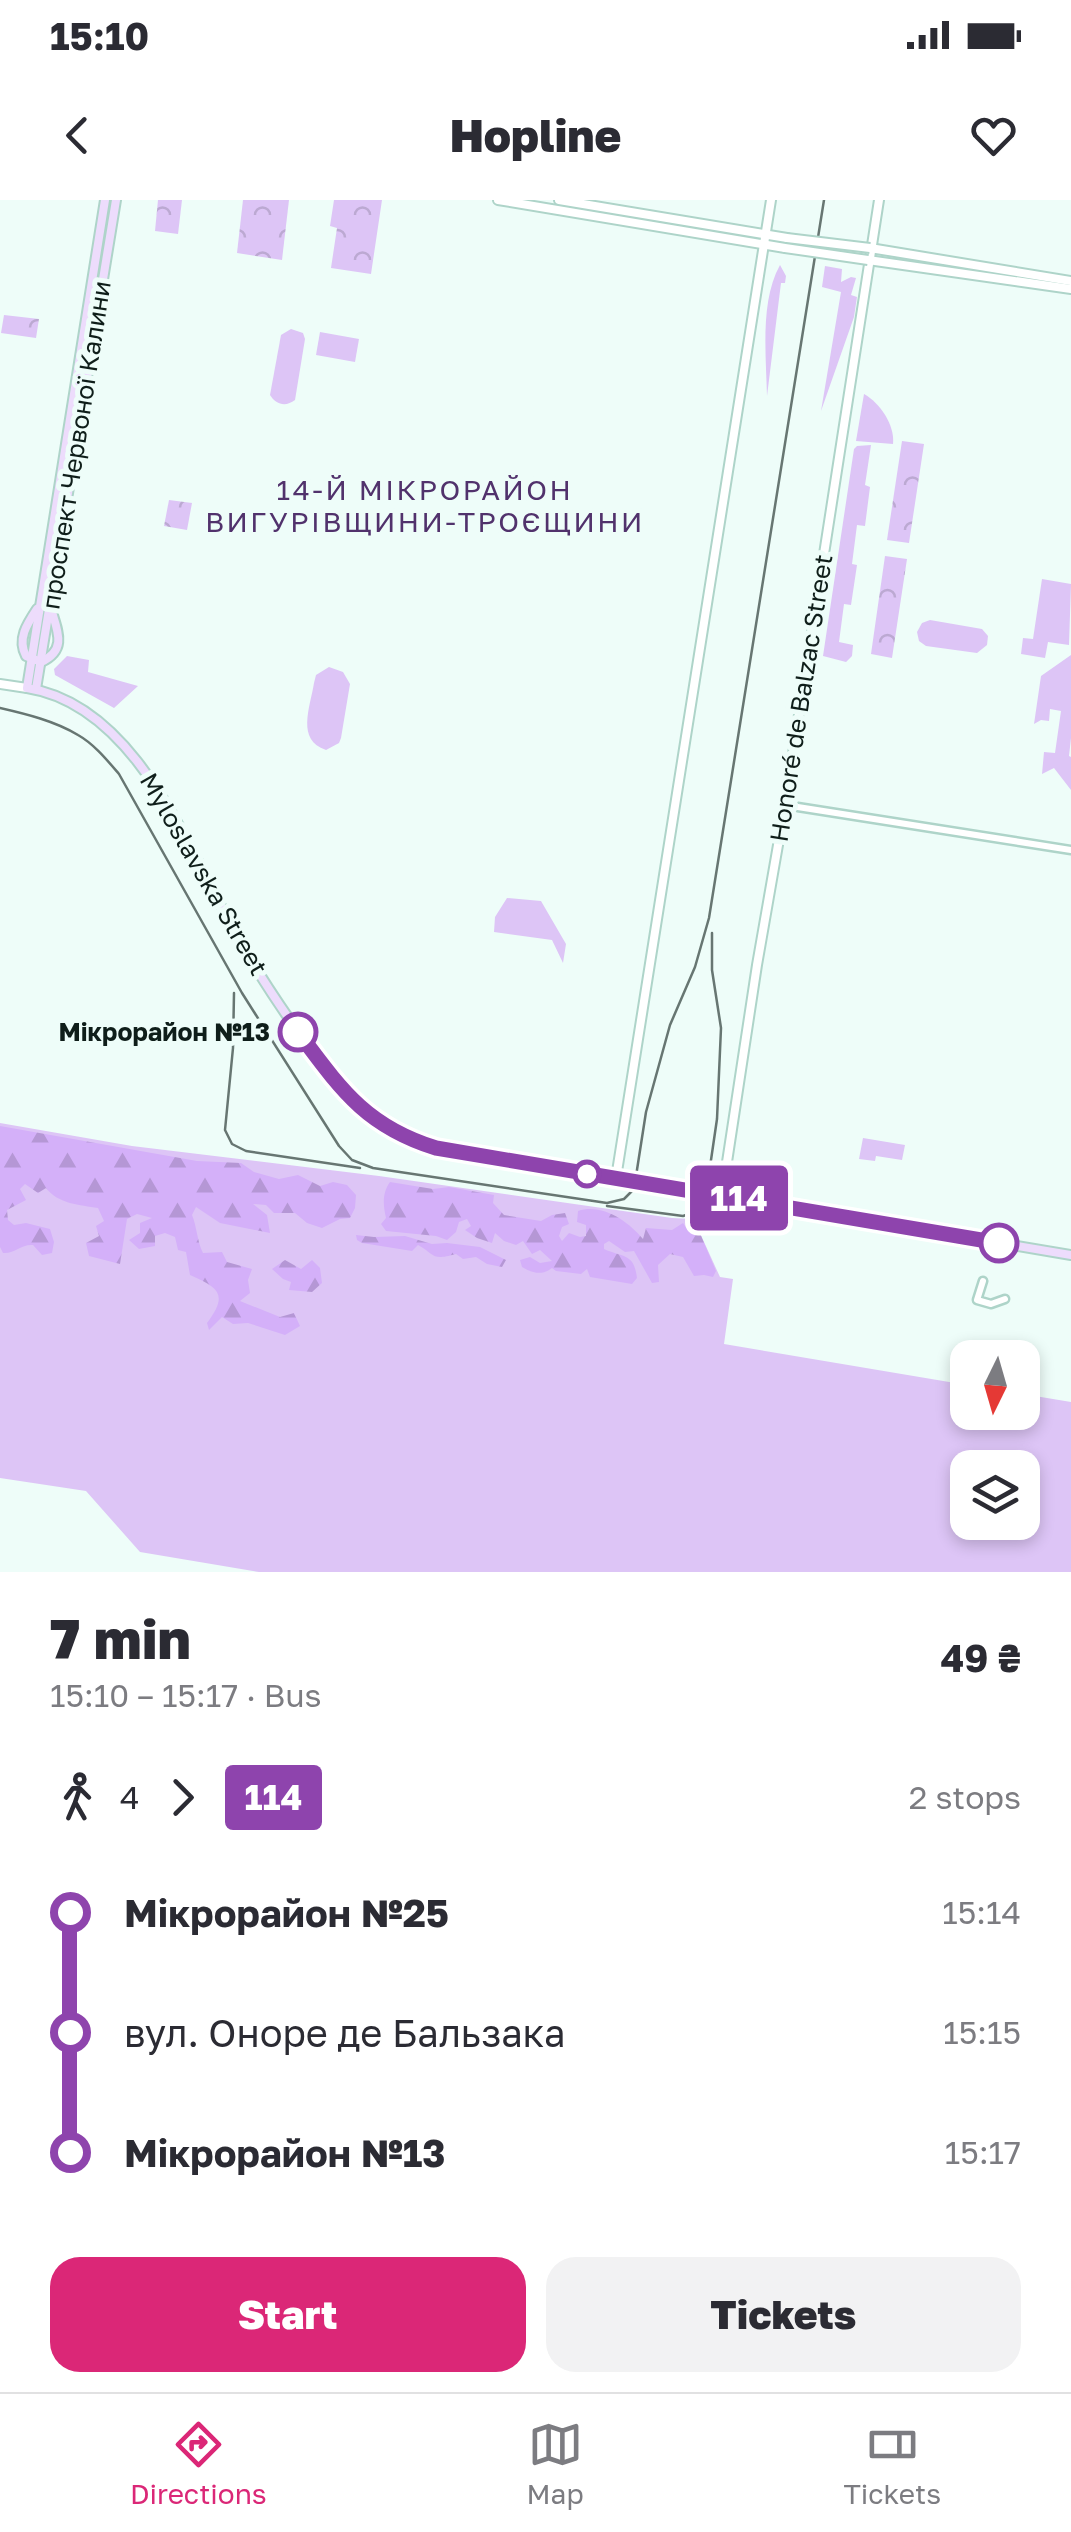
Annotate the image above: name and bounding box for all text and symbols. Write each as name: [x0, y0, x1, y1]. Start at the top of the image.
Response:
text: 15:10: [50, 13, 149, 58]
icon: back: [50, 108, 105, 163]
text: Hopline: [450, 108, 621, 162]
icon: heart: [966, 108, 1021, 163]
street label: проспект Червоної Калини: [34, 279, 117, 611]
district label: 14-Й МІКРОРАЙОН ВИГУРІВЩИНИ-ТРОЄЩИНИ: [205, 473, 645, 538]
street label: Honoré de Balzac Street: [762, 552, 839, 844]
street label: Myloslavska Street: [134, 767, 275, 981]
marker: Мікрорайон №13: [279, 1013, 317, 1051]
place label: Мікрорайон №13: [59, 1016, 270, 1047]
unlabelled marker: [574, 1161, 600, 1187]
line badge: 114: [682, 1166, 796, 1230]
text: 114: [710, 1177, 768, 1219]
unlabelled marker: [980, 1224, 1018, 1262]
north arrow: [950, 1340, 1040, 1430]
map controls: [950, 1340, 1040, 1540]
button: layers: [950, 1450, 1040, 1540]
text: 7 min: [50, 1605, 191, 1671]
text: 49 ₴: [940, 1635, 1021, 1680]
text: 15:10 – 15:17 · Bus: [50, 1676, 322, 1714]
icon: walk: [50, 1770, 105, 1825]
icon: forward: [155, 1770, 210, 1825]
text: 114: [245, 1776, 302, 1818]
text: 4: [120, 1778, 140, 1816]
text: 2 stops: [909, 1778, 1021, 1816]
text: Мікрорайон №25: [124, 1890, 449, 1935]
text: 15:14: [942, 1893, 1021, 1931]
text: вул. Оноре де Бальзака: [124, 2010, 566, 2055]
text: 15:15: [943, 2013, 1021, 2051]
text: Мікрорайон №13: [124, 2130, 445, 2175]
text: 15:17: [945, 2133, 1021, 2171]
button: Start: [50, 2257, 526, 2372]
button: Tickets: [546, 2257, 1021, 2372]
tab: Directions: [130, 2417, 267, 2510]
tab: Map: [527, 2417, 584, 2510]
tab: Tickets: [843, 2417, 941, 2510]

